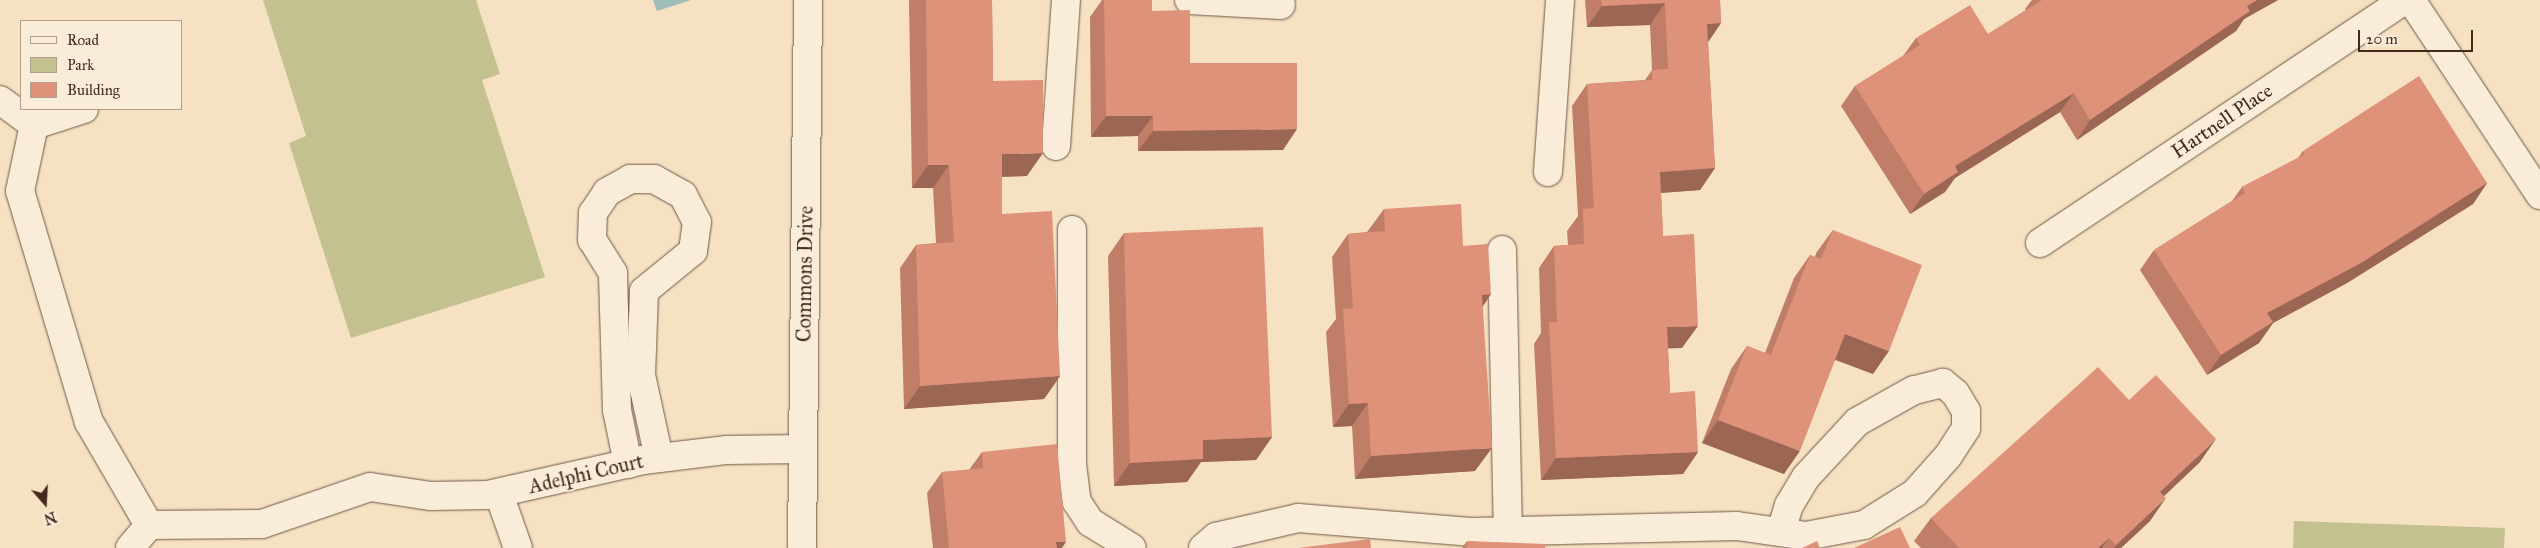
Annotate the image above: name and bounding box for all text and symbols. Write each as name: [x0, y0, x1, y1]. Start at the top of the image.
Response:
legend: [20, 20, 182, 110]
scale bar: [2360, 20, 2475, 52]
text: 20 m: [2366, 30, 2398, 48]
text: Road: [67, 31, 99, 49]
text: Park: [67, 56, 94, 74]
street label: Hartnell Place: [2167, 78, 2277, 164]
text: Building: [67, 81, 120, 99]
street label: Commons Drive: [792, 206, 818, 342]
street label: Adelphi Court: [526, 449, 646, 499]
north arrow: [20, 478, 70, 528]
text: N: [42, 508, 58, 528]

